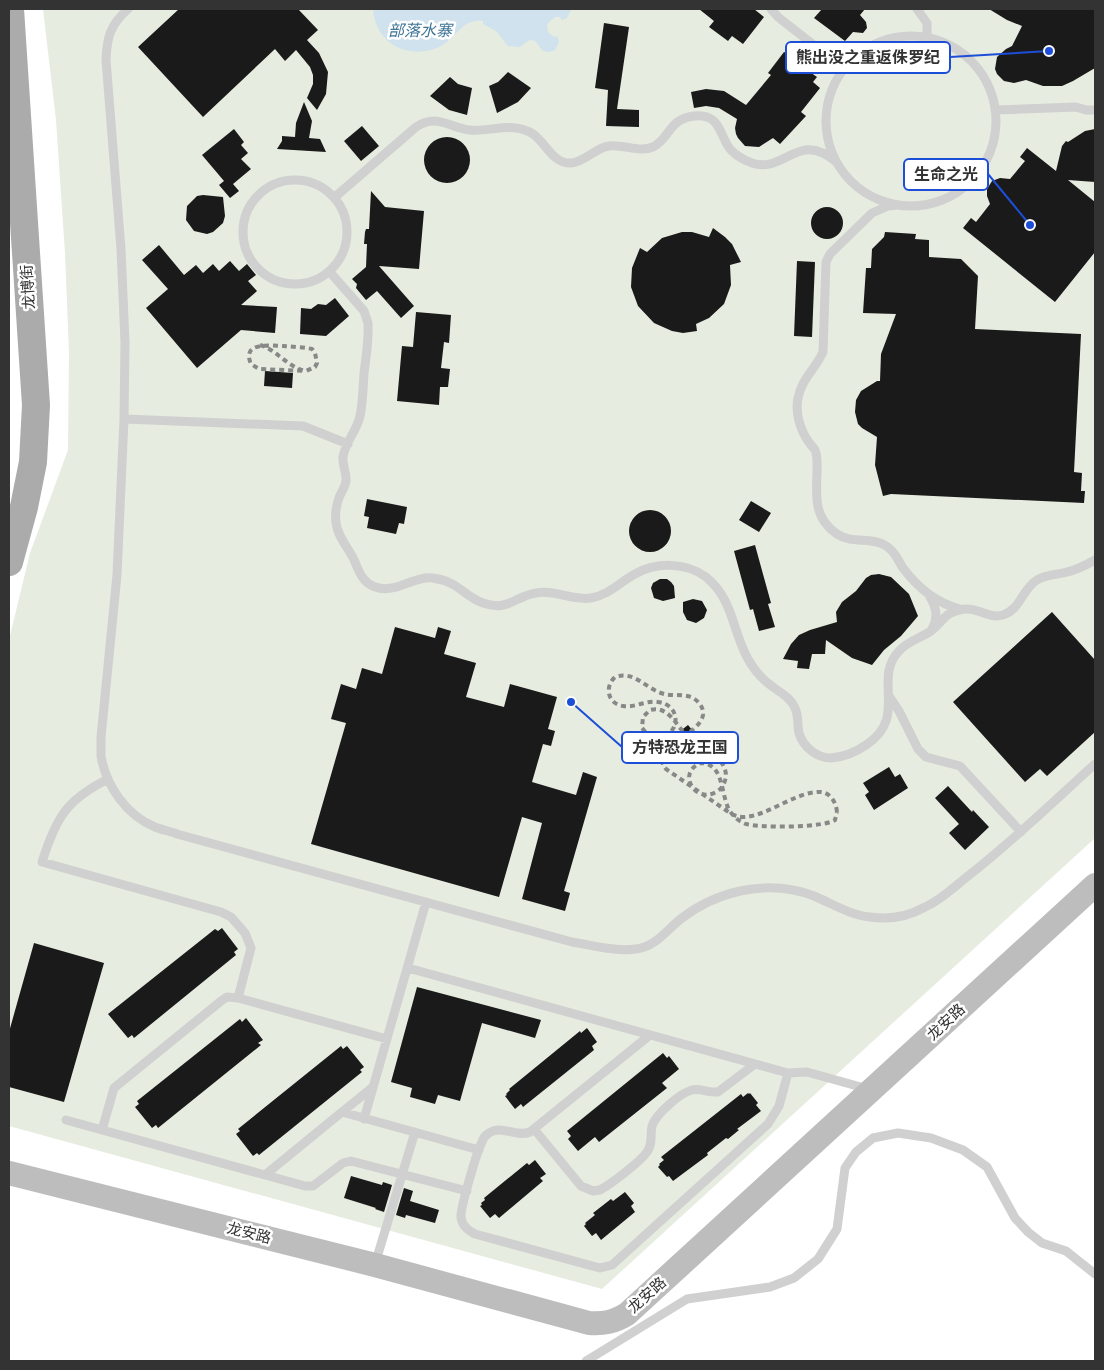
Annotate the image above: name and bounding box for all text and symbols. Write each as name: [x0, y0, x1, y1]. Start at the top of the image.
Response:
water label: 部落水寨: [388, 20, 454, 39]
callout: 熊出没之重返侏罗纪: [786, 42, 950, 73]
text: 熊出没之重返侏罗纪: [796, 47, 940, 66]
callout: 生命之光: [904, 159, 988, 190]
text: 生命之光: [914, 164, 978, 183]
street label: 龙博街: [16, 264, 38, 310]
callout: 方特恐龙王国: [622, 732, 738, 763]
text: 方特恐龙王国: [632, 737, 728, 756]
street label: 龙安路: [923, 999, 968, 1043]
street label: 龙安路: [225, 1218, 273, 1246]
street label: 龙安路: [624, 1273, 669, 1316]

